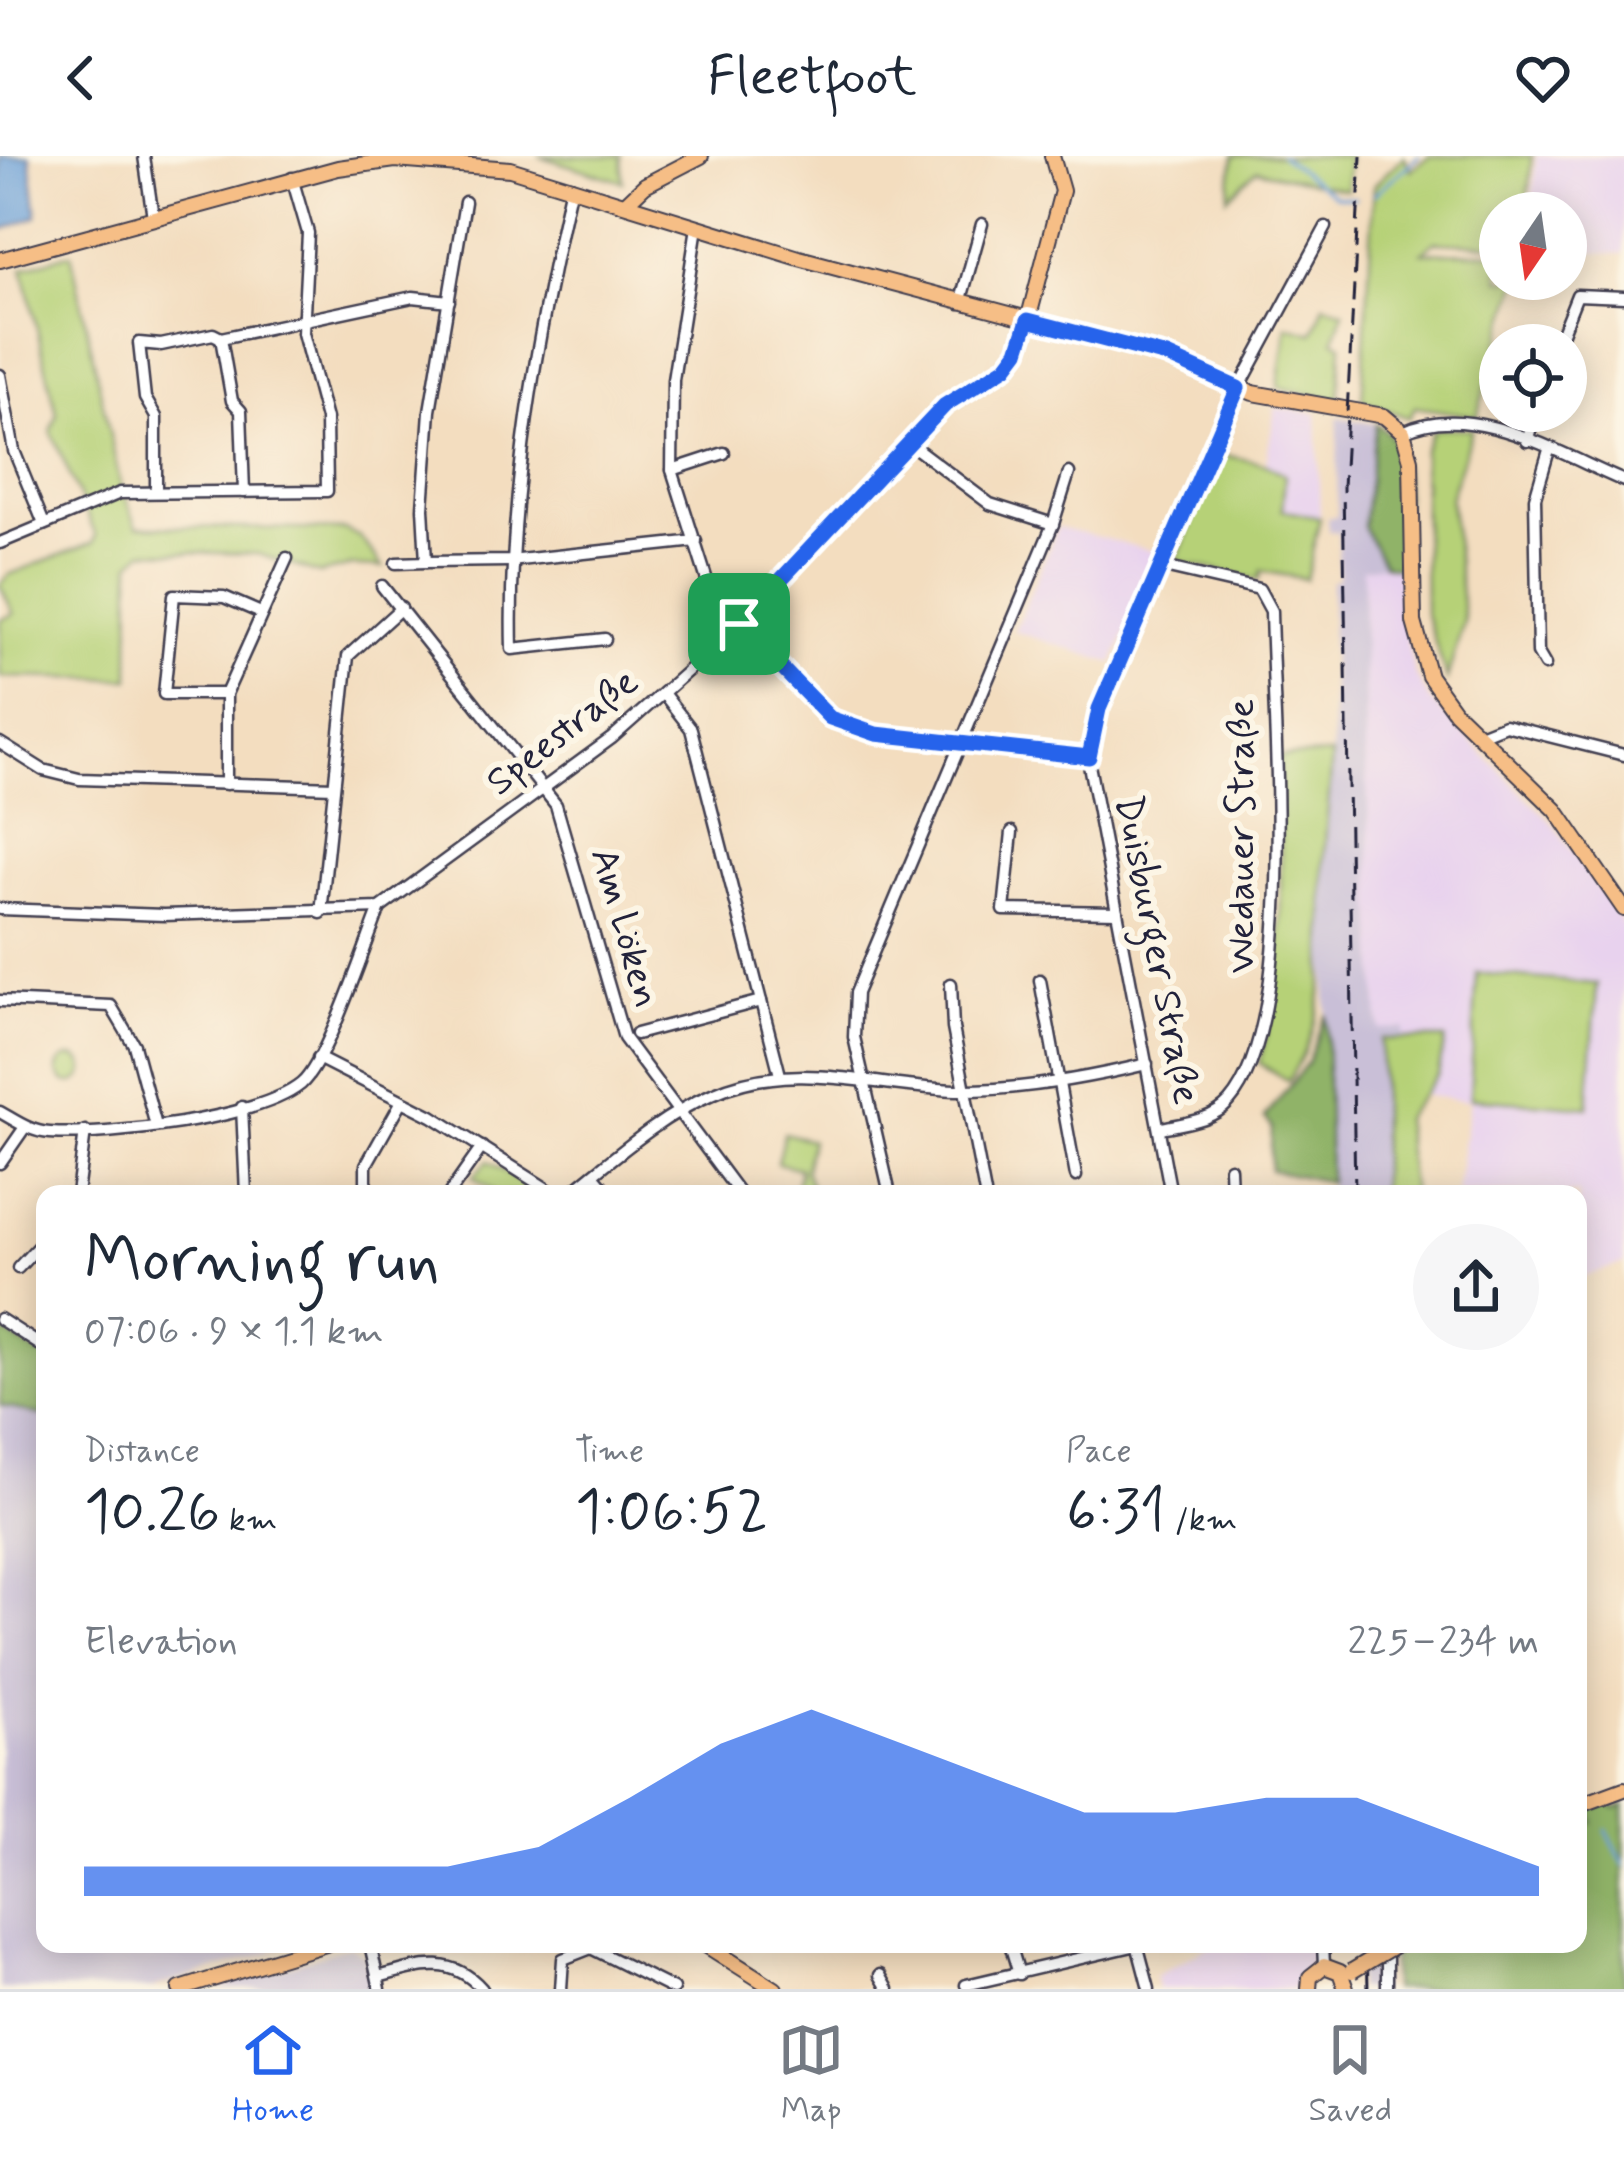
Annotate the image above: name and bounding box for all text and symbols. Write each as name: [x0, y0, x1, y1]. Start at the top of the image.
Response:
text: Fleetfoot: [707, 43, 917, 114]
icon: back: [48, 45, 114, 111]
icon: heart: [1510, 45, 1576, 111]
north arrow: [1479, 192, 1587, 300]
map controls: [1479, 192, 1587, 432]
button: locate: [1479, 324, 1587, 432]
pin: [688, 573, 790, 675]
icon: arrive: [706, 591, 772, 657]
street label: Speestraße: [477, 658, 649, 808]
street label: Wedauer Straße: [1217, 699, 1268, 973]
street label: Duisburger Straße: [1098, 791, 1211, 1109]
street label: Am Löken: [577, 842, 671, 1014]
text: Morning run: [84, 1219, 440, 1305]
button: share: [1413, 1224, 1539, 1350]
text: 07:06 · 9 × 1.1 km: [84, 1307, 384, 1358]
text: Distance: [84, 1430, 200, 1474]
text: Time: [575, 1430, 644, 1474]
text: Pace: [1066, 1430, 1132, 1474]
text: 10.26: [84, 1474, 220, 1553]
text: 1:06:52: [575, 1474, 768, 1553]
text: 6:31: [1066, 1474, 1166, 1553]
text: km: [220, 1499, 277, 1543]
text: /km: [1166, 1499, 1237, 1543]
text: Elevation: [84, 1617, 238, 1668]
text: 225–234 m: [1347, 1617, 1539, 1668]
tab: Home: [232, 2017, 314, 2133]
tab: Map: [778, 2017, 844, 2133]
tab: Saved: [1308, 2017, 1392, 2133]

